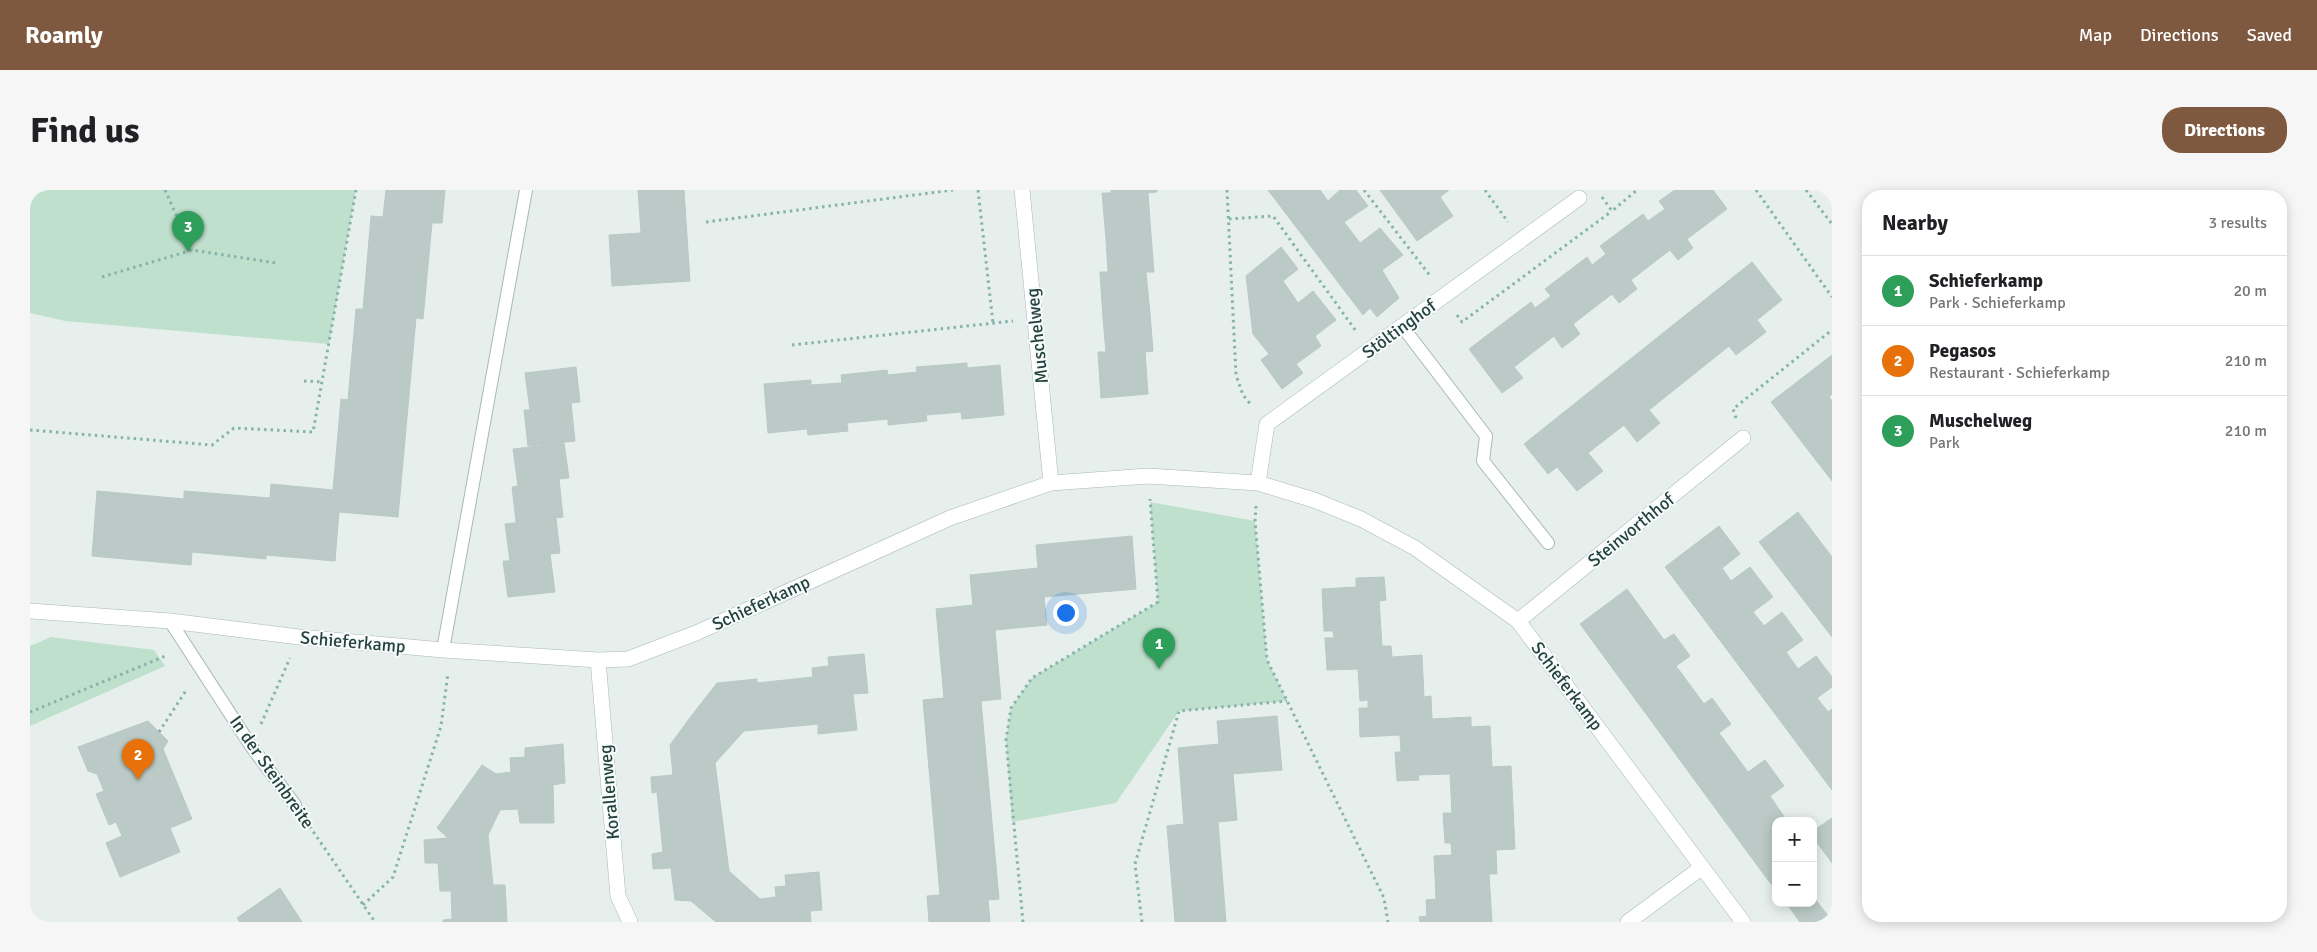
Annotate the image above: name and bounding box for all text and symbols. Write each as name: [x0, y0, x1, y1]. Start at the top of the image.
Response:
text: Roamly: [25, 20, 103, 50]
text: Map: [2079, 24, 2112, 46]
text: Directions: [2140, 24, 2219, 46]
text: Saved: [2247, 24, 2292, 46]
button: Directions: [2162, 107, 2287, 153]
text: Find us: [30, 109, 140, 152]
text: Nearby: [1882, 210, 1948, 236]
pin: 3: [172, 211, 204, 252]
text: 3 results: [2208, 213, 2267, 233]
text: Schieferkamp: [1929, 269, 2043, 293]
text: 1: [1894, 281, 1902, 301]
text: 20 m: [2233, 281, 2267, 301]
street label: Muschelweg: [1021, 287, 1053, 385]
text: Park · Schieferkamp: [1929, 293, 2066, 313]
street label: Stöltinghof: [1358, 294, 1441, 363]
text: Pegasos: [1929, 339, 1996, 363]
text: 2: [1894, 351, 1902, 371]
text: 210 m: [2225, 351, 2267, 371]
text: Restaurant · Schieferkamp: [1929, 363, 2110, 383]
text: Muschelweg: [1929, 409, 2032, 433]
text: 3: [1894, 421, 1902, 441]
text: 210 m: [2225, 421, 2267, 441]
text: Park: [1929, 433, 1960, 453]
street label: Steinvorthhof: [1583, 488, 1680, 572]
street label: Schieferkamp: [708, 571, 814, 635]
your location: [1053, 600, 1079, 626]
street label: Schieferkamp: [299, 626, 407, 658]
pin: 1: [1143, 628, 1175, 669]
street label: Schieferkamp: [1526, 637, 1608, 735]
street label: In der Steinbreite: [225, 711, 319, 833]
pin: 2: [122, 739, 154, 780]
street label: Korallenweg: [594, 744, 624, 840]
map controls: [1772, 817, 1817, 907]
button: +: [1772, 817, 1817, 862]
button: −: [1772, 862, 1817, 907]

